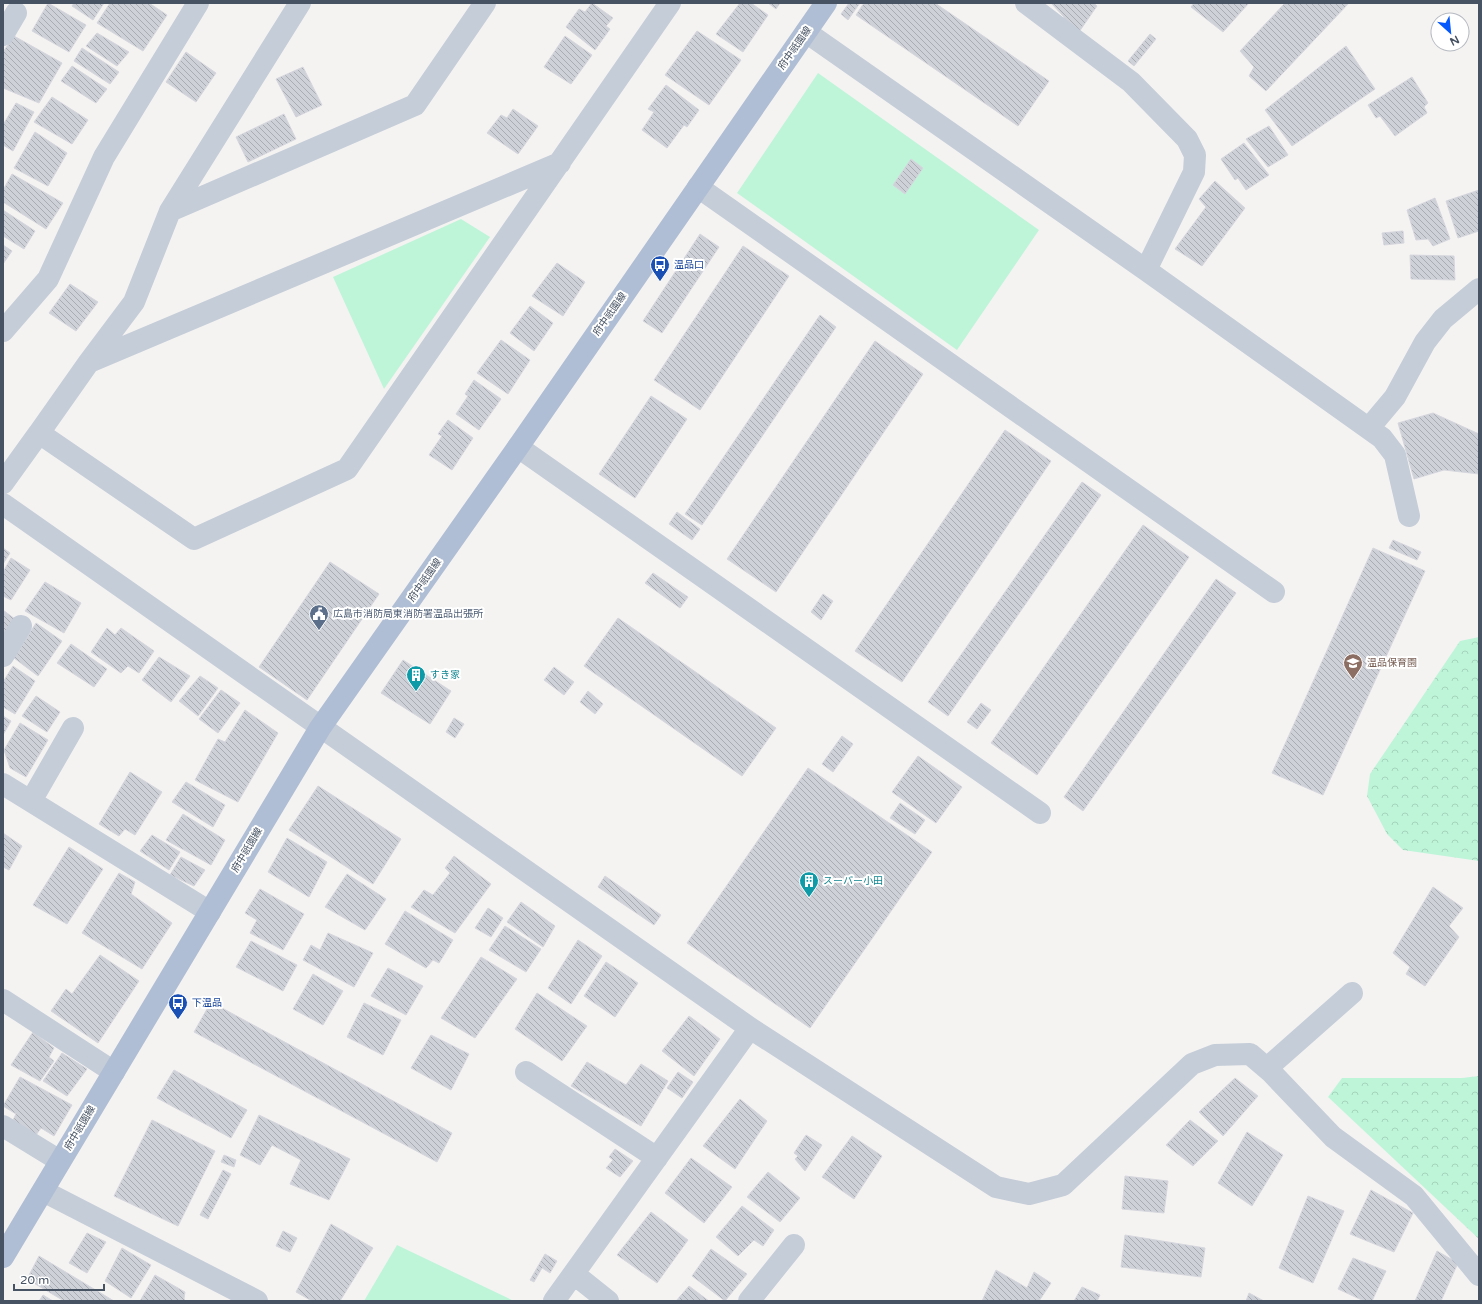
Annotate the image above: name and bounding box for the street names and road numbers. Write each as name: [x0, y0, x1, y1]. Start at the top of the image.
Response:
street label: 府中祇園線: [776, 24, 814, 72]
street label: 府中祇園線: [591, 290, 629, 338]
street label: 府中祇園線: [406, 556, 444, 604]
street label: 府中祇園線: [229, 825, 265, 875]
street label: 府中祇園線: [62, 1103, 98, 1153]

